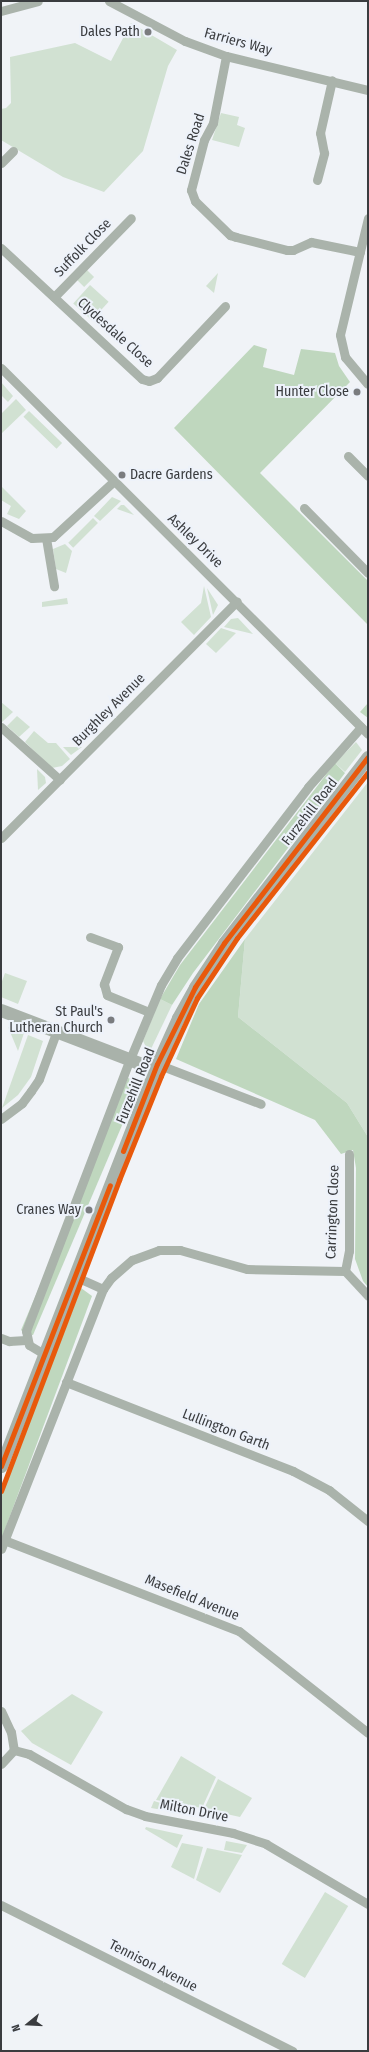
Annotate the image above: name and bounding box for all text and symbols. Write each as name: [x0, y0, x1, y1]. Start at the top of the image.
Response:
place label: Dales Path: [80, 24, 140, 40]
street label: Farriers Way: [202, 25, 274, 59]
marker: Dales Path: [143, 27, 153, 37]
street label: Dales Road: [173, 111, 209, 177]
street label: Suffolk Close: [51, 215, 115, 281]
street label: Clydesdale Close: [74, 295, 156, 371]
place label: Hunter Close: [276, 384, 349, 400]
marker: Hunter Close: [352, 387, 362, 397]
place label: Dacre Gardens: [130, 467, 213, 483]
marker: Dacre Gardens: [117, 470, 127, 480]
street label: Ashley Drive: [164, 511, 226, 571]
street label: Burghley Avenue: [69, 670, 149, 750]
street label: Furzehill Road: [279, 775, 341, 849]
place label: St Paul's Lutheran Church: [9, 1004, 103, 1036]
marker: St Paul's Lutheran Church: [106, 1015, 116, 1025]
street label: Furzehill Road: [113, 1045, 159, 1127]
street label: Carrington Close: [323, 1165, 343, 1259]
place label: Cranes Way: [16, 1202, 81, 1218]
marker: Cranes Way: [84, 1205, 94, 1215]
street label: Lullington Garth: [180, 1406, 272, 1454]
street label: Masefield Avenue: [142, 1571, 242, 1625]
street label: Milton Drive: [158, 1796, 230, 1826]
street label: Tennison Avenue: [106, 1936, 200, 1996]
north arrow: [8, 2004, 48, 2044]
text: N: [9, 2023, 23, 2033]

